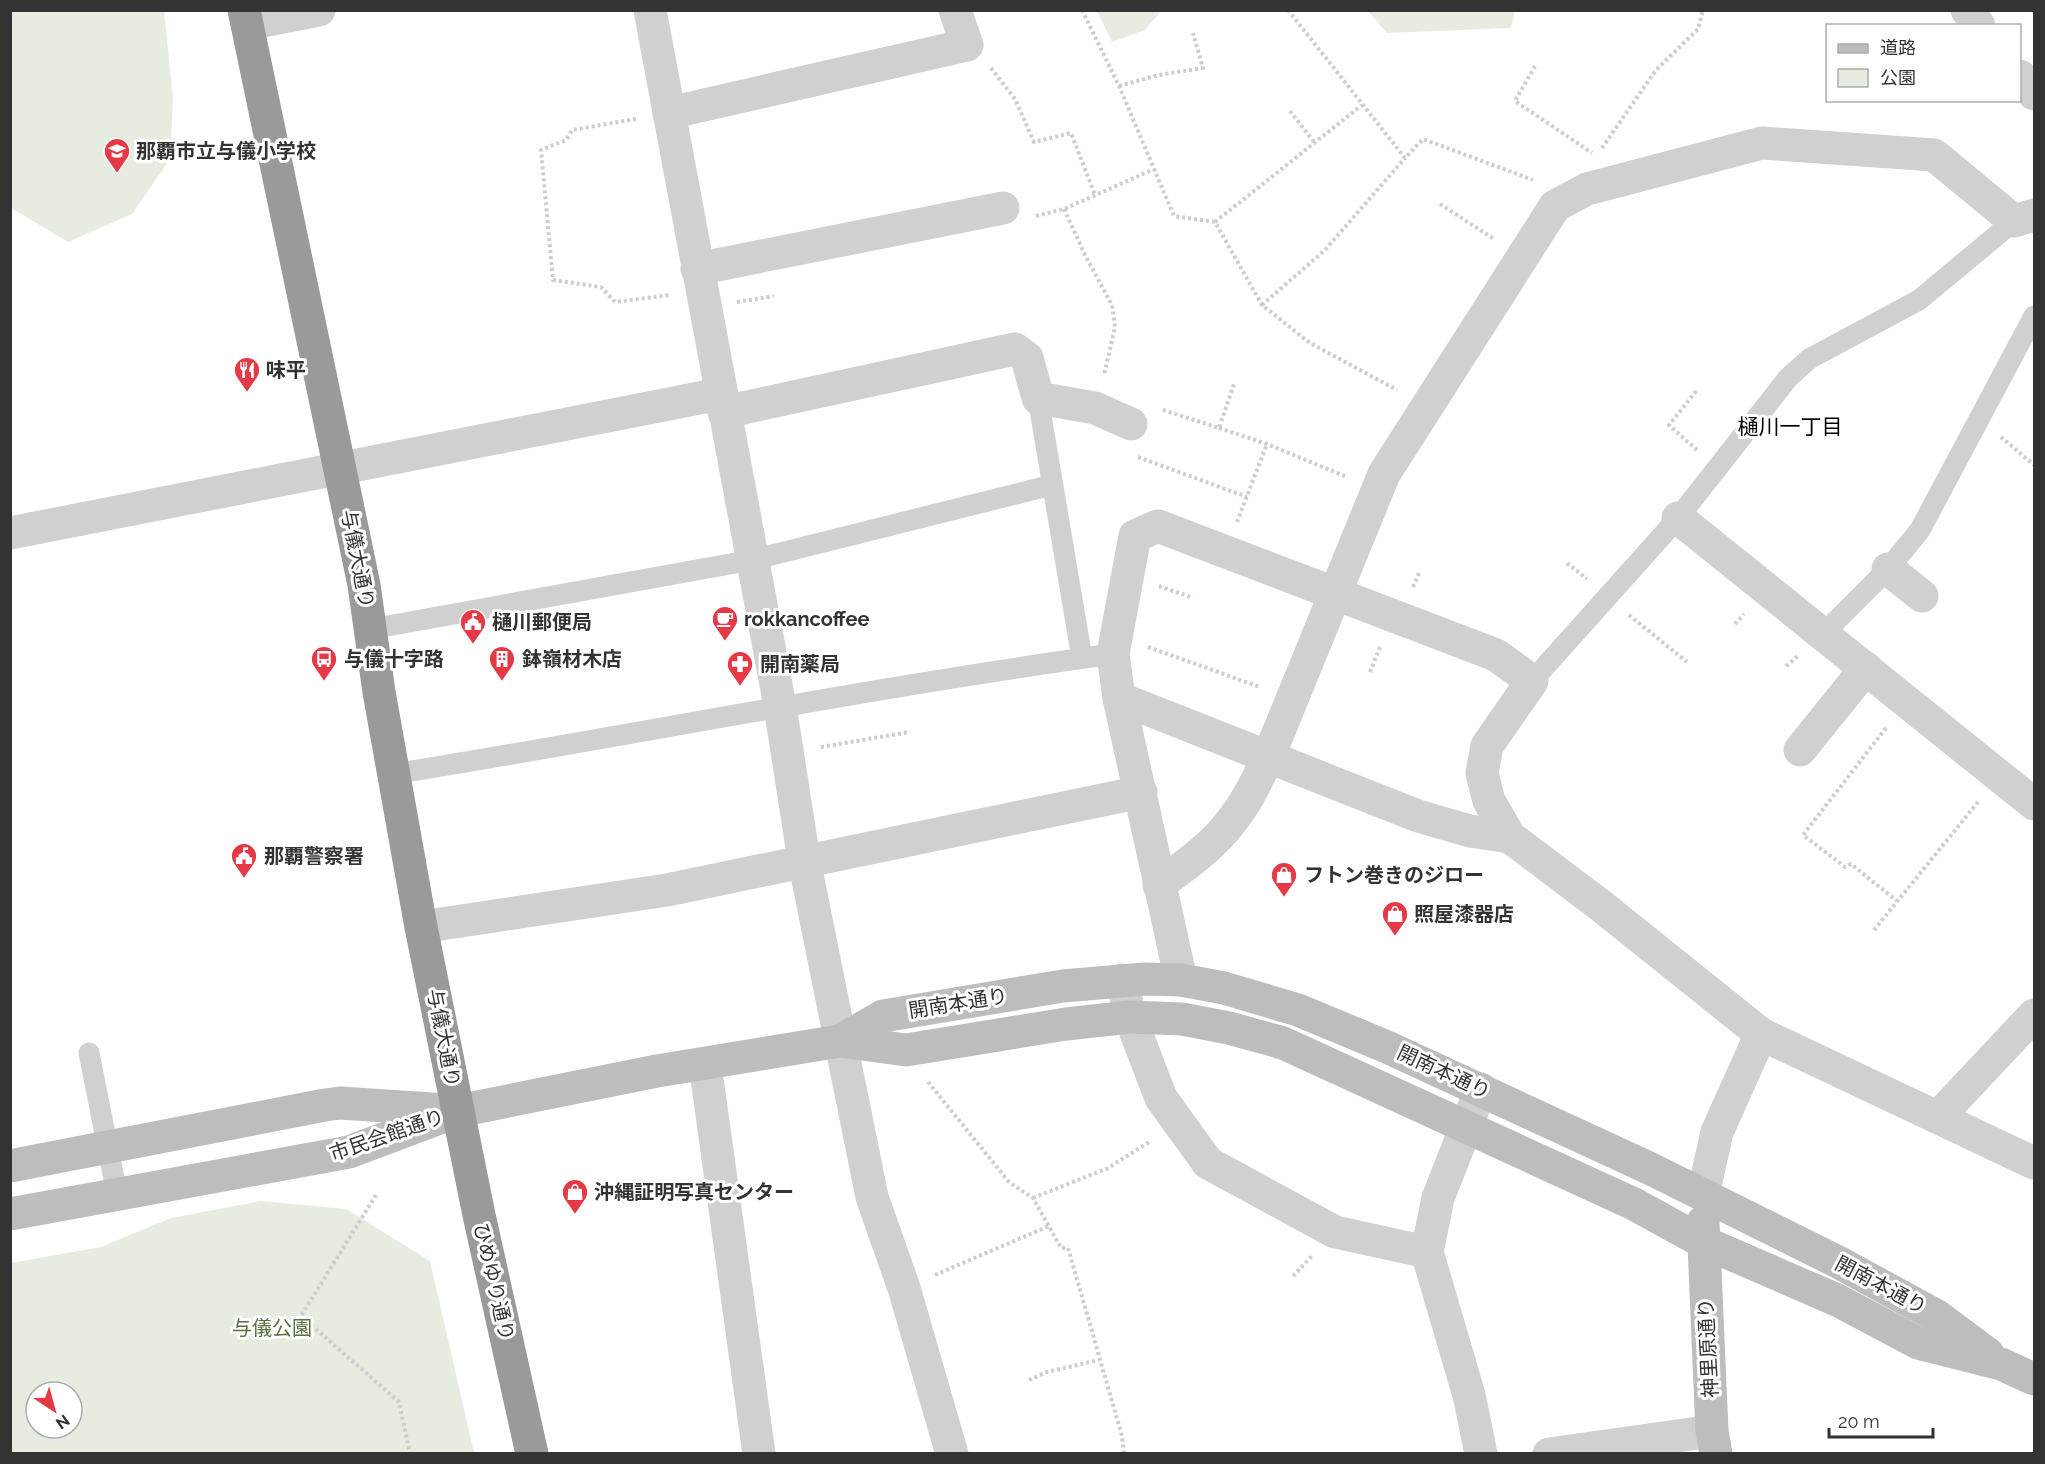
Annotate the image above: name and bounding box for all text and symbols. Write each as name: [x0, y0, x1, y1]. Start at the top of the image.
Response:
legend: [1826, 24, 2021, 102]
text: 道路: [1880, 37, 1916, 58]
text: 公園: [1880, 67, 1916, 88]
school or university icon: 那覇市立与儀小学校: [102, 136, 132, 174]
place label: 那覇市立与儀小学校: [136, 139, 316, 163]
restaurant icon: 味平: [232, 355, 262, 393]
place label: 味平: [266, 358, 306, 382]
district label: 樋川一丁目: [1738, 414, 1843, 439]
street label: 与儀大通り: [337, 508, 379, 610]
cafe icon: rokkancoffee: [710, 604, 740, 642]
public building icon: 樋川郵便局: [458, 607, 488, 645]
place label: rokkancoffee: [744, 607, 869, 631]
place label: 樋川郵便局: [492, 610, 592, 634]
bus stop icon: 与儀十字路: [309, 644, 339, 682]
building icon: 鉢嶺材木店: [487, 644, 517, 682]
place label: 与儀十字路: [344, 647, 444, 671]
place label: 鉢嶺材木店: [522, 647, 622, 671]
pharmacy icon: 開南薬局: [725, 649, 755, 687]
place label: 開南薬局: [760, 652, 840, 676]
public building icon: 那覇警察署: [229, 841, 259, 879]
place label: 那覇警察署: [264, 844, 364, 868]
shop icon: フトン巻きのジロー: [1269, 860, 1299, 898]
place label: フトン巻きのジロー: [1304, 863, 1484, 887]
shop icon: 照屋漆器店: [1380, 899, 1410, 937]
place label: 照屋漆器店: [1414, 902, 1514, 926]
street label: 開南本通り: [907, 983, 1009, 1023]
street label: 与儀大通り: [423, 987, 465, 1089]
street label: 開南本通り: [1394, 1040, 1494, 1104]
street label: 市民会館通り: [326, 1104, 448, 1166]
shop icon: 沖縄証明写真センター: [560, 1177, 590, 1215]
place label: 沖縄証明写真センター: [594, 1180, 794, 1204]
street label: ひめゆり通り: [469, 1221, 519, 1343]
street label: 開南本通り: [1831, 1251, 1931, 1319]
street label: 神里原通り: [1693, 1297, 1723, 1399]
park label: 与儀公園: [232, 1316, 312, 1340]
north arrow: [24, 1380, 84, 1440]
scale bar: [1829, 1401, 1932, 1439]
text: N: [52, 1410, 73, 1433]
text: 20 m: [1838, 1411, 1880, 1432]

